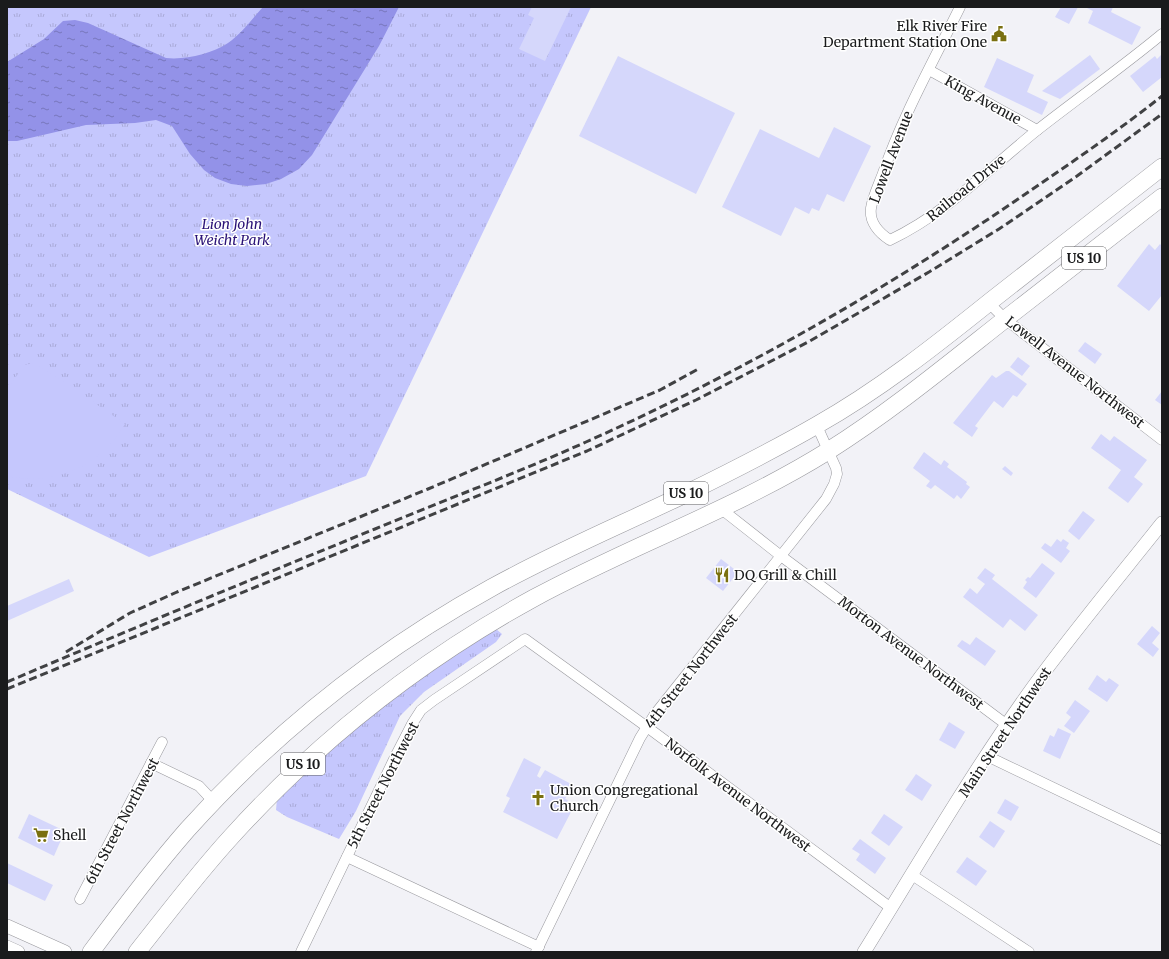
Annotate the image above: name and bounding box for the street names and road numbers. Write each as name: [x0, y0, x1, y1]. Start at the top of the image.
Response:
street label: King Avenue: [942, 72, 1024, 128]
street label: Lowell Avenue: [865, 108, 917, 206]
street label: Railroad Drive: [923, 151, 1009, 225]
road number: US 10: [1062, 247, 1106, 269]
street label: Lowell Avenue Northwest: [1002, 312, 1149, 432]
road number: US 10: [664, 482, 708, 504]
street label: Morton Avenue Northwest: [835, 592, 988, 714]
street label: 4th Street Northwest: [641, 610, 742, 732]
street label: Main Street Northwest: [955, 663, 1056, 800]
street label: 5th Street Northwest: [343, 718, 423, 851]
street label: Norfolk Avenue Northwest: [661, 734, 815, 856]
road number: US 10: [281, 753, 325, 775]
street label: 6th Street Northwest: [81, 754, 163, 887]

